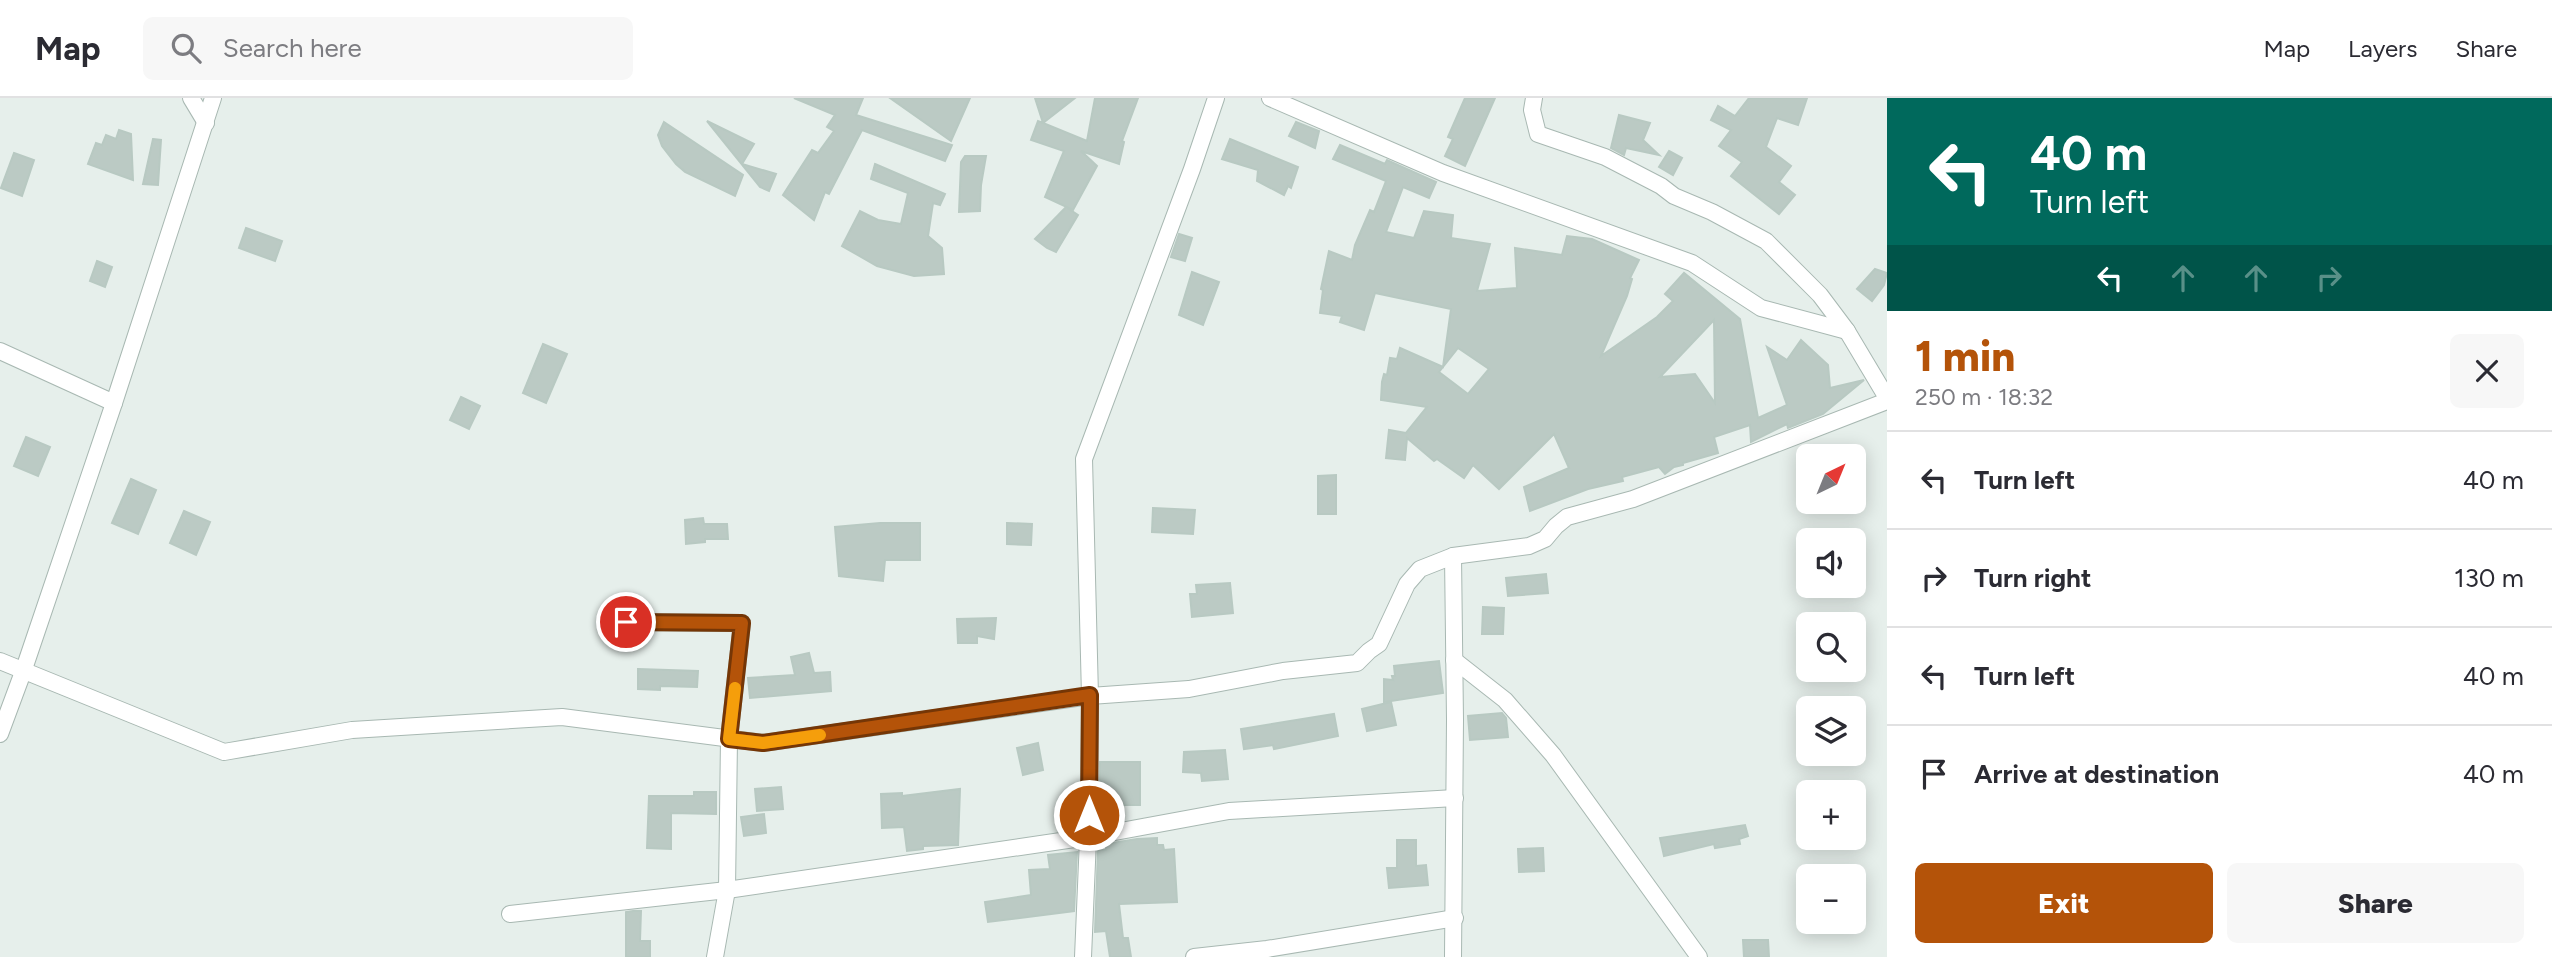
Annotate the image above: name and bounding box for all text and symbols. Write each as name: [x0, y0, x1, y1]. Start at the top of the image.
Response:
search box: [143, 17, 633, 80]
text: Map: [35, 29, 101, 68]
icon: search: [167, 29, 205, 67]
text: Search here: [223, 32, 362, 64]
text: Map: [2263, 34, 2310, 63]
text: Layers: [2348, 34, 2417, 63]
text: Share: [2455, 34, 2517, 63]
text: 40 m: [2030, 123, 2147, 182]
icon: left: [1915, 126, 2006, 217]
text: Turn left: [2030, 183, 2149, 221]
icon: left: [2091, 259, 2129, 297]
icon: ahead: [2164, 259, 2202, 297]
icon: ahead: [2237, 259, 2275, 297]
icon: right: [2310, 259, 2348, 297]
text: 1 min: [1915, 331, 2015, 382]
button: close: [2450, 334, 2524, 408]
text: 250 m · 18:32: [1915, 383, 2053, 411]
north arrow: [1796, 444, 1866, 514]
map controls: [1796, 444, 1866, 934]
icon: left: [1915, 461, 1953, 499]
text: Turn left: [1974, 464, 2075, 496]
text: 40 m: [2463, 464, 2524, 496]
button: sound: [1796, 528, 1866, 598]
icon: right: [1915, 559, 1953, 597]
text: Turn right: [1974, 562, 2091, 594]
text: 130 m: [2454, 562, 2524, 594]
pin: [596, 592, 656, 652]
icon: arrive: [607, 603, 645, 641]
button: search: [1796, 612, 1866, 682]
icon: left: [1915, 657, 1953, 695]
text: Turn left: [1974, 660, 2075, 692]
text: 40 m: [2463, 660, 2524, 692]
button: layers: [1796, 696, 1866, 766]
icon: arrive: [1915, 755, 1953, 793]
text: Arrive at destination: [1974, 758, 2219, 790]
text: 40 m: [2463, 758, 2524, 790]
position arrow: [1052, 778, 1126, 852]
button: +: [1796, 780, 1866, 850]
button: Exit: [1915, 863, 2213, 943]
button: Share: [2227, 863, 2524, 943]
button: −: [1796, 864, 1866, 934]

